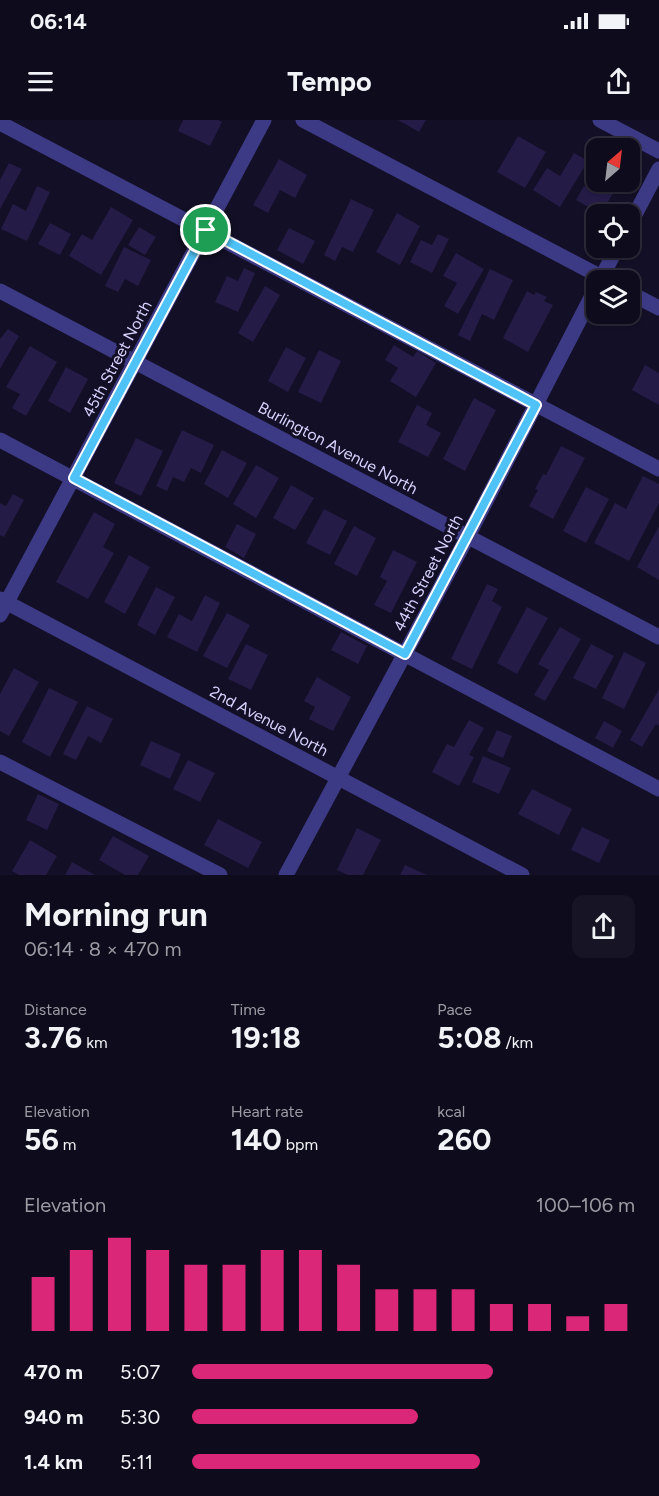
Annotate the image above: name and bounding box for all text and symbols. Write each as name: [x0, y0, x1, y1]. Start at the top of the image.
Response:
text: 06:14: [30, 8, 87, 35]
icon: menu: [24, 65, 57, 98]
text: Tempo: [287, 65, 372, 98]
icon: share: [602, 65, 635, 98]
north arrow: [586, 138, 640, 192]
map controls: [586, 138, 640, 324]
pin: [180, 204, 231, 255]
button: locate: [586, 204, 640, 258]
icon: arrive: [189, 213, 222, 246]
button: layers: [586, 270, 640, 324]
street label: 45th Street North: [78, 298, 156, 420]
street label: Burlington Avenue North: [255, 398, 421, 498]
street label: 44th Street North: [389, 511, 467, 635]
street label: 2nd Avenue North: [207, 682, 331, 760]
text: Morning run: [24, 895, 208, 934]
button: share: [572, 895, 635, 958]
text: 06:14 · 8 × 470 m: [24, 937, 181, 961]
text: Distance: [24, 1000, 87, 1019]
text: Time: [231, 1000, 266, 1019]
text: Pace: [437, 1000, 472, 1019]
text: 3.76: [24, 1019, 82, 1056]
text: 19:18: [231, 1019, 301, 1056]
text: 5:08: [437, 1019, 502, 1056]
text: km: [82, 1033, 108, 1052]
text: /km: [502, 1033, 533, 1052]
text: Elevation: [24, 1102, 90, 1121]
text: Heart rate: [231, 1102, 303, 1121]
text: kcal: [437, 1102, 465, 1121]
text: 56: [24, 1121, 59, 1158]
text: 140: [231, 1121, 282, 1158]
text: 260: [437, 1121, 492, 1158]
text: m: [59, 1135, 76, 1154]
text: bpm: [282, 1135, 318, 1154]
text: Elevation: [24, 1193, 106, 1217]
text: 100–106 m: [536, 1193, 635, 1217]
text: 470 m: [24, 1360, 83, 1384]
text: 5:07: [120, 1360, 160, 1384]
text: 940 m: [24, 1405, 83, 1429]
text: 5:30: [120, 1405, 160, 1429]
text: 1.4 km: [24, 1450, 83, 1474]
text: 5:11: [120, 1450, 153, 1474]

